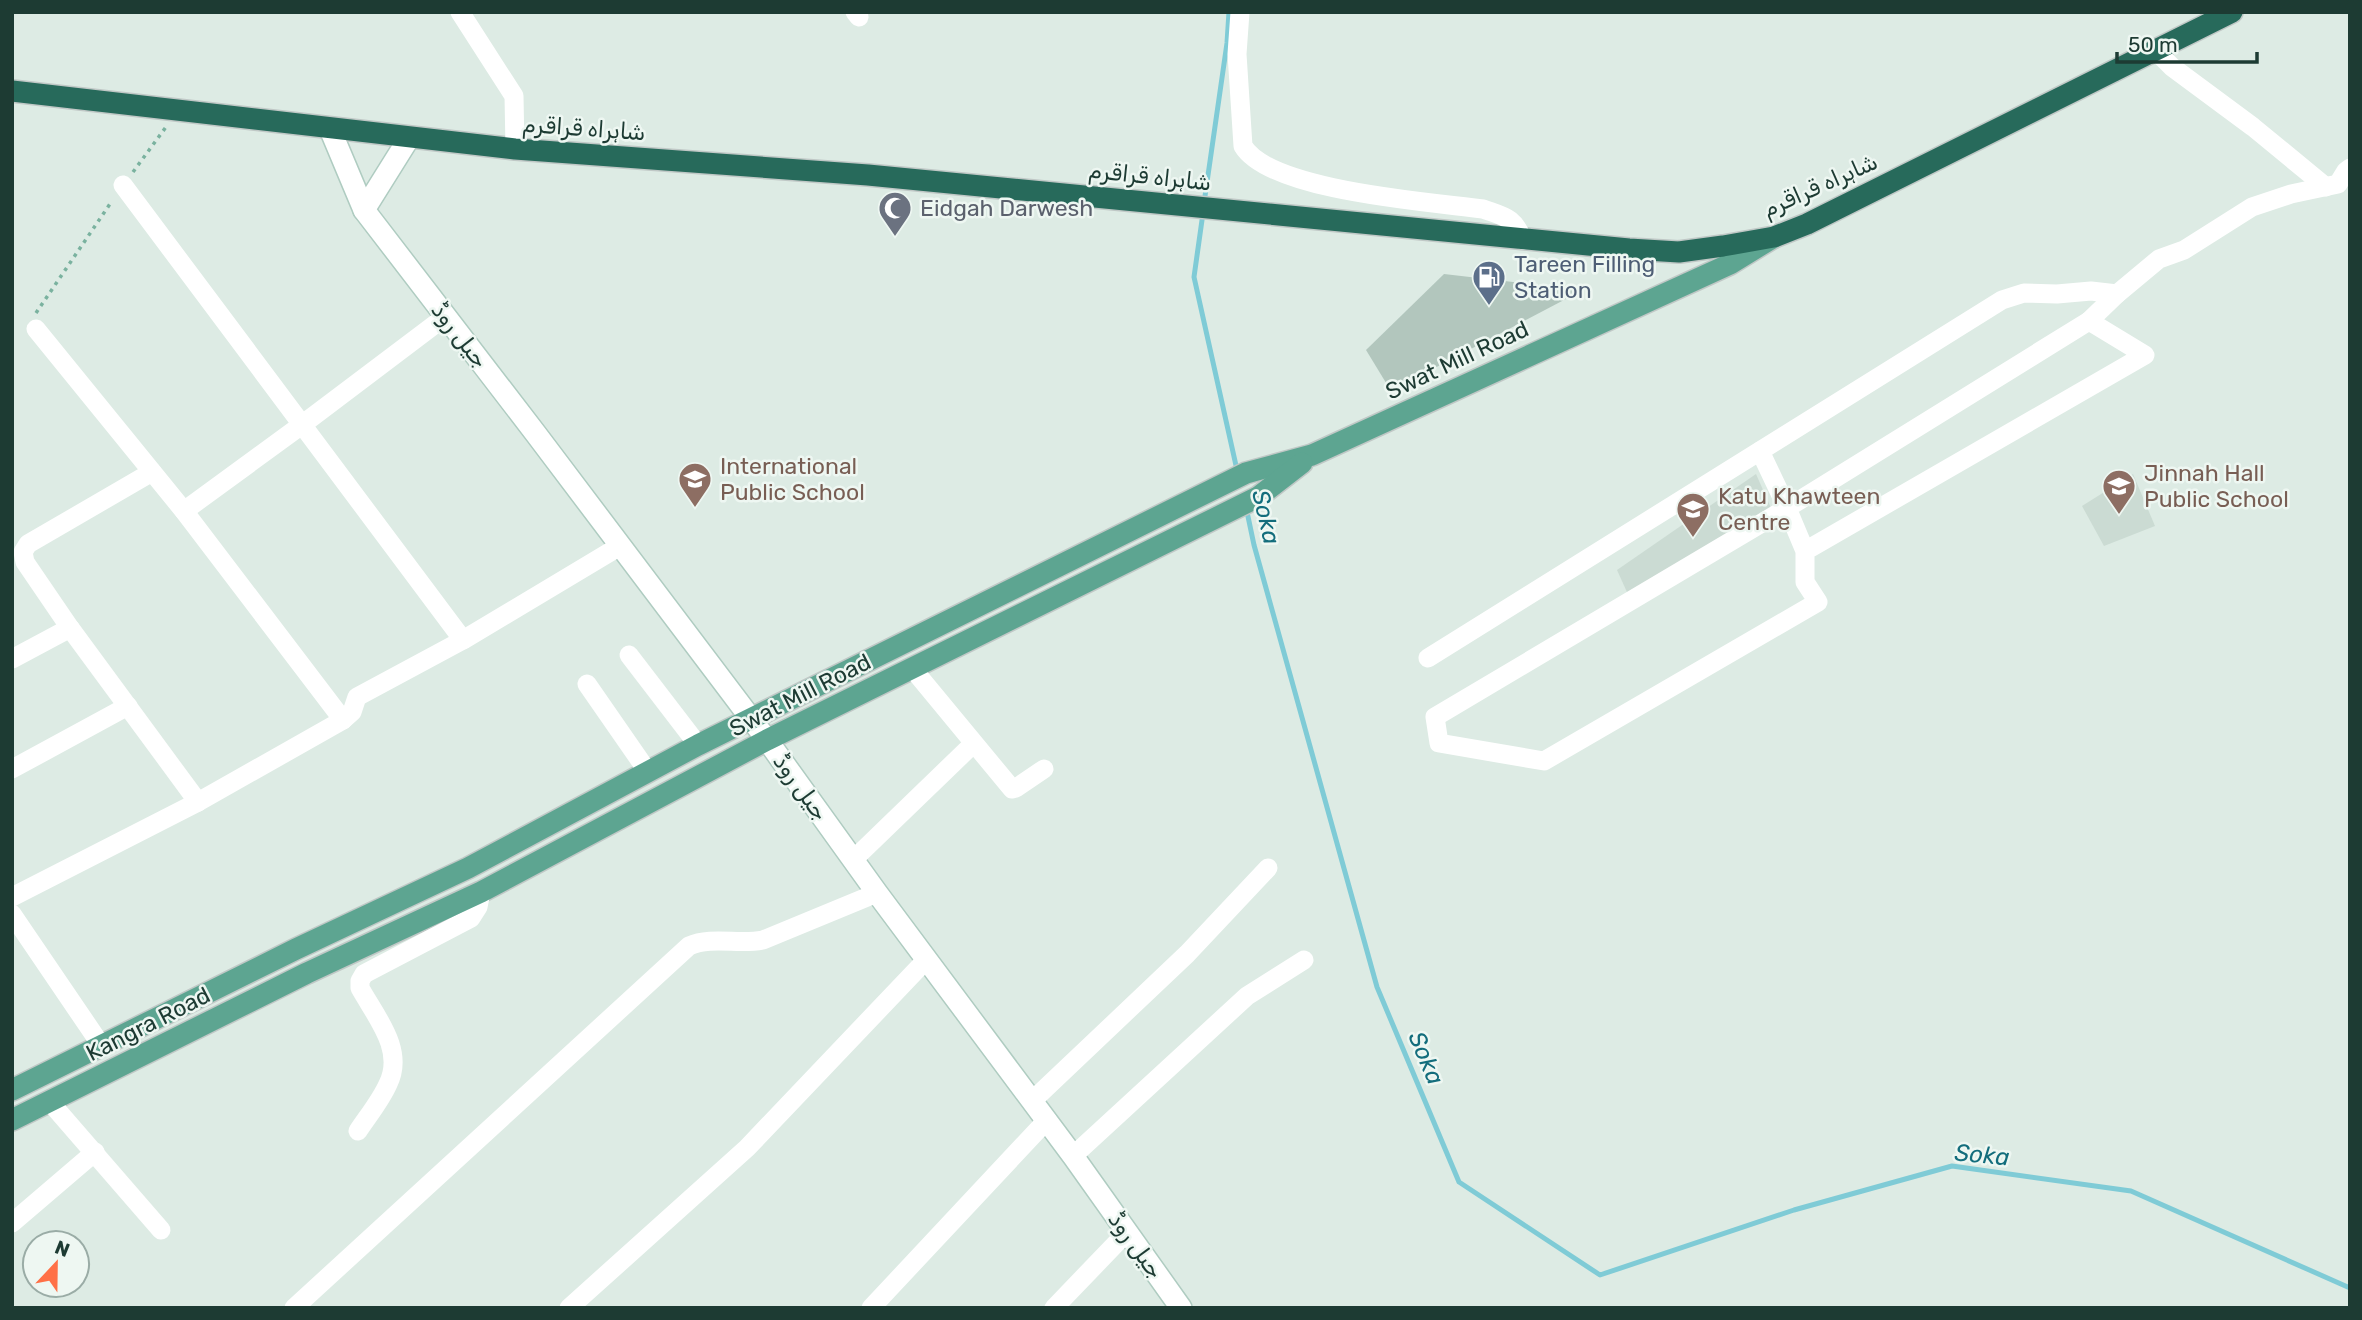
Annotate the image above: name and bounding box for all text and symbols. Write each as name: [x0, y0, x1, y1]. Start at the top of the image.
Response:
scale bar: [2117, 21, 2257, 65]
text: 50 m: [2128, 32, 2178, 57]
street label: شاہراہ قراقرم: [522, 110, 646, 147]
street label: شاہراہ قراقرم: [1758, 147, 1882, 224]
street label: شاہراہ قراقرم: [1087, 156, 1213, 197]
mosque icon: Eidgah Darwesh: [876, 189, 914, 238]
place label: Eidgah Darwesh: [920, 194, 1093, 222]
place label: Tareen Filling Station: [1514, 250, 1655, 304]
fuel station icon: Tareen Filling Station: [1470, 258, 1508, 307]
street label: جیل روڈ: [426, 297, 494, 373]
street label: Swat Mill Road: [1381, 315, 1533, 405]
place label: International Public School: [720, 452, 865, 506]
place label: Jinnah Hall Public School: [2144, 459, 2289, 513]
school or university icon: International Public School: [676, 460, 714, 509]
school or university icon: Jinnah Hall Public School: [2100, 467, 2138, 516]
place label: Katu Khawteen Centre: [1718, 482, 1880, 536]
water label: Soka: [1246, 487, 1286, 547]
school or university icon: Katu Khawteen Centre: [1674, 490, 1712, 539]
street label: Swat Mill Road: [725, 647, 875, 743]
street label: جیل روڈ: [767, 748, 835, 826]
street label: Kangra Road: [81, 981, 215, 1067]
water label: Soka: [1402, 1027, 1450, 1089]
water label: Soka: [1953, 1139, 2011, 1171]
street label: جیل روڈ: [1102, 1206, 1170, 1284]
north arrow: [21, 1229, 91, 1299]
text: N: [52, 1235, 73, 1262]

